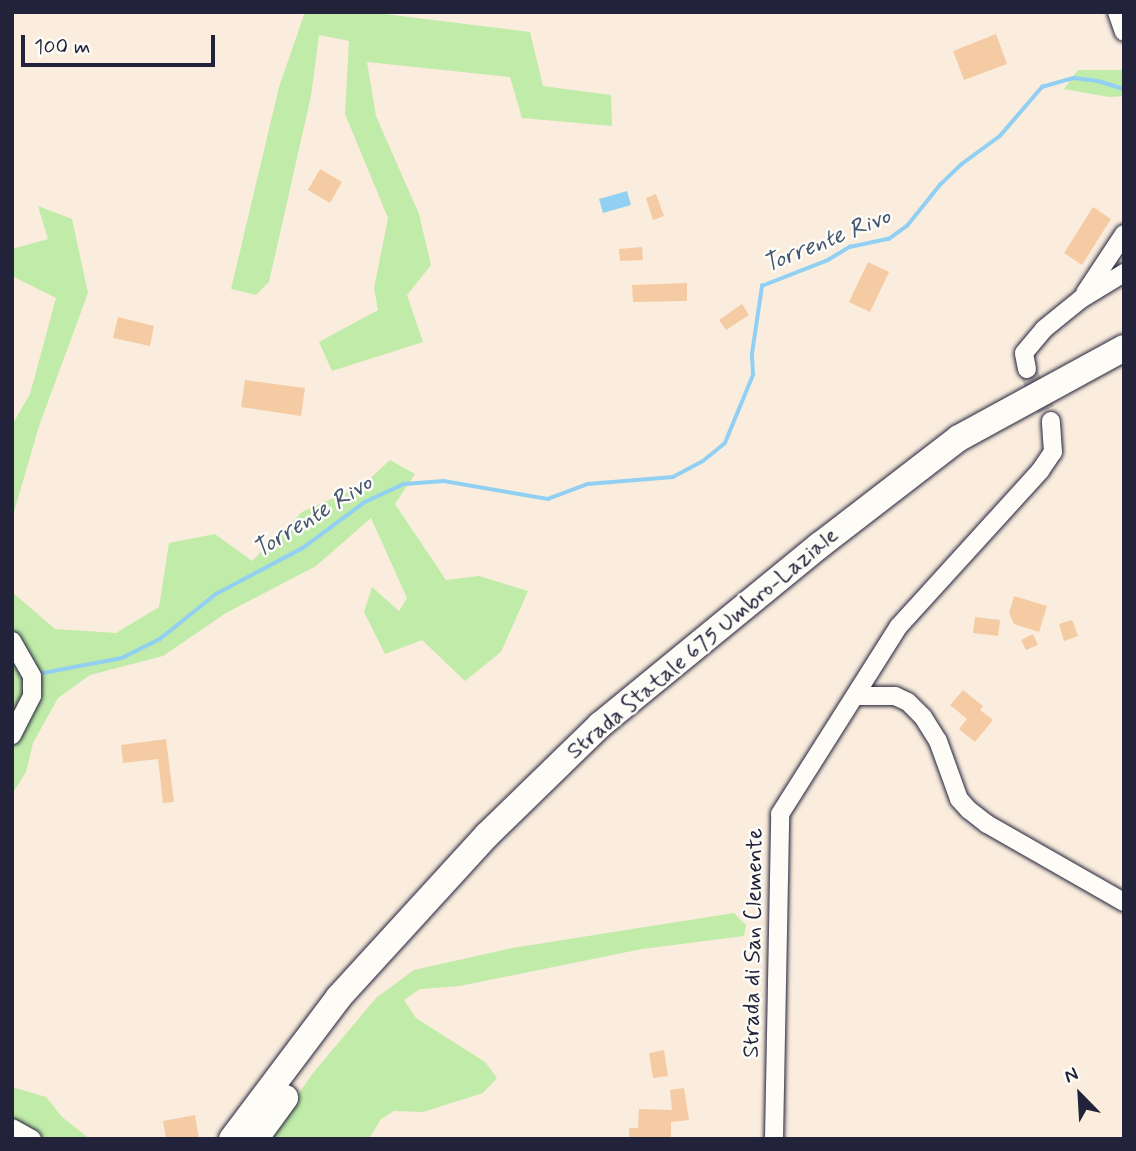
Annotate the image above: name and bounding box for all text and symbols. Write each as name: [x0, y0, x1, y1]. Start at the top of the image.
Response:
scale bar: [24, 21, 219, 65]
text: 100 m: [34, 33, 90, 61]
water label: Torrente Rivo: [760, 203, 894, 279]
water label: Torrente Rivo: [249, 470, 377, 564]
street label: Strada Statale 675 Umbro-Laziale: [564, 524, 842, 764]
street label: Strada di San Clemente: [738, 824, 770, 1062]
north arrow: [1045, 1060, 1115, 1130]
text: N: [1060, 1061, 1082, 1089]

